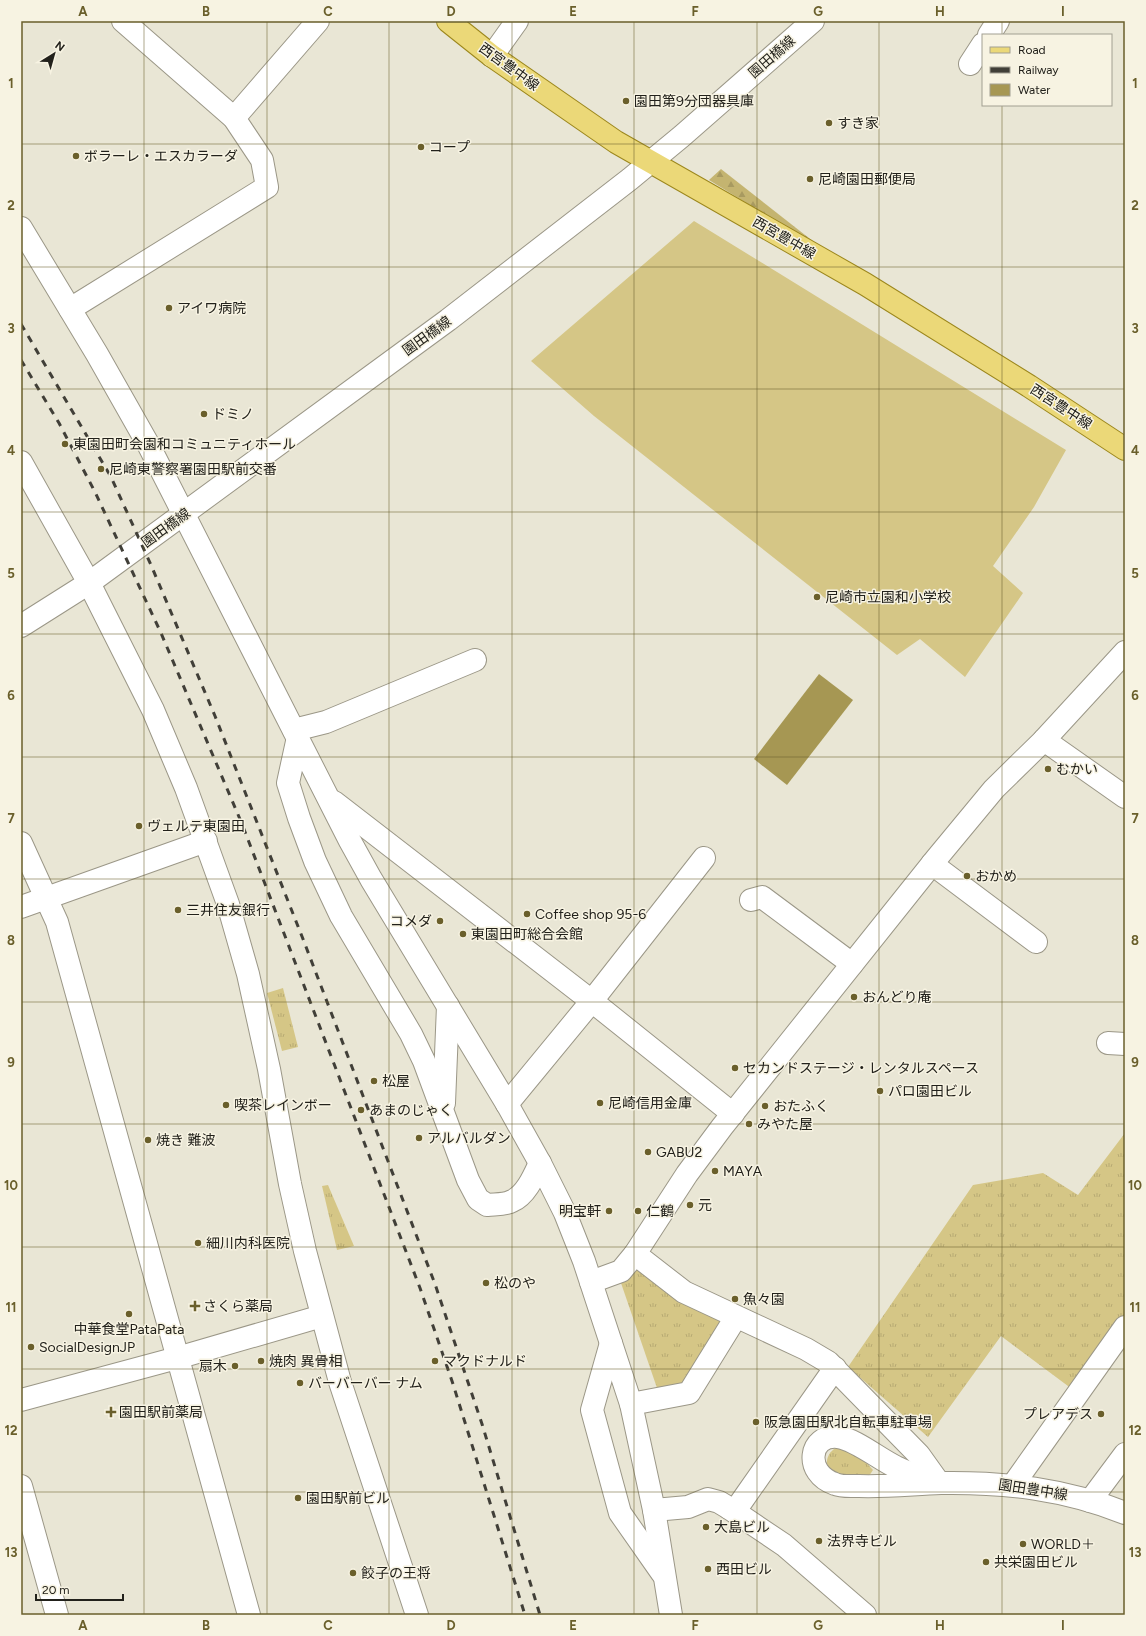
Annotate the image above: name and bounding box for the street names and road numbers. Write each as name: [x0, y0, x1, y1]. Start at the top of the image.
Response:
street label: 園田橋線: [745, 32, 799, 82]
street label: 西宮豊中線: [476, 40, 542, 94]
street label: 西宮豊中線: [749, 213, 819, 263]
street label: 園田橋線: [399, 313, 455, 359]
street label: 西宮豊中線: [1027, 381, 1095, 433]
street label: 園田橋線: [138, 505, 194, 551]
street label: 園田豊中線: [997, 1476, 1069, 1504]

